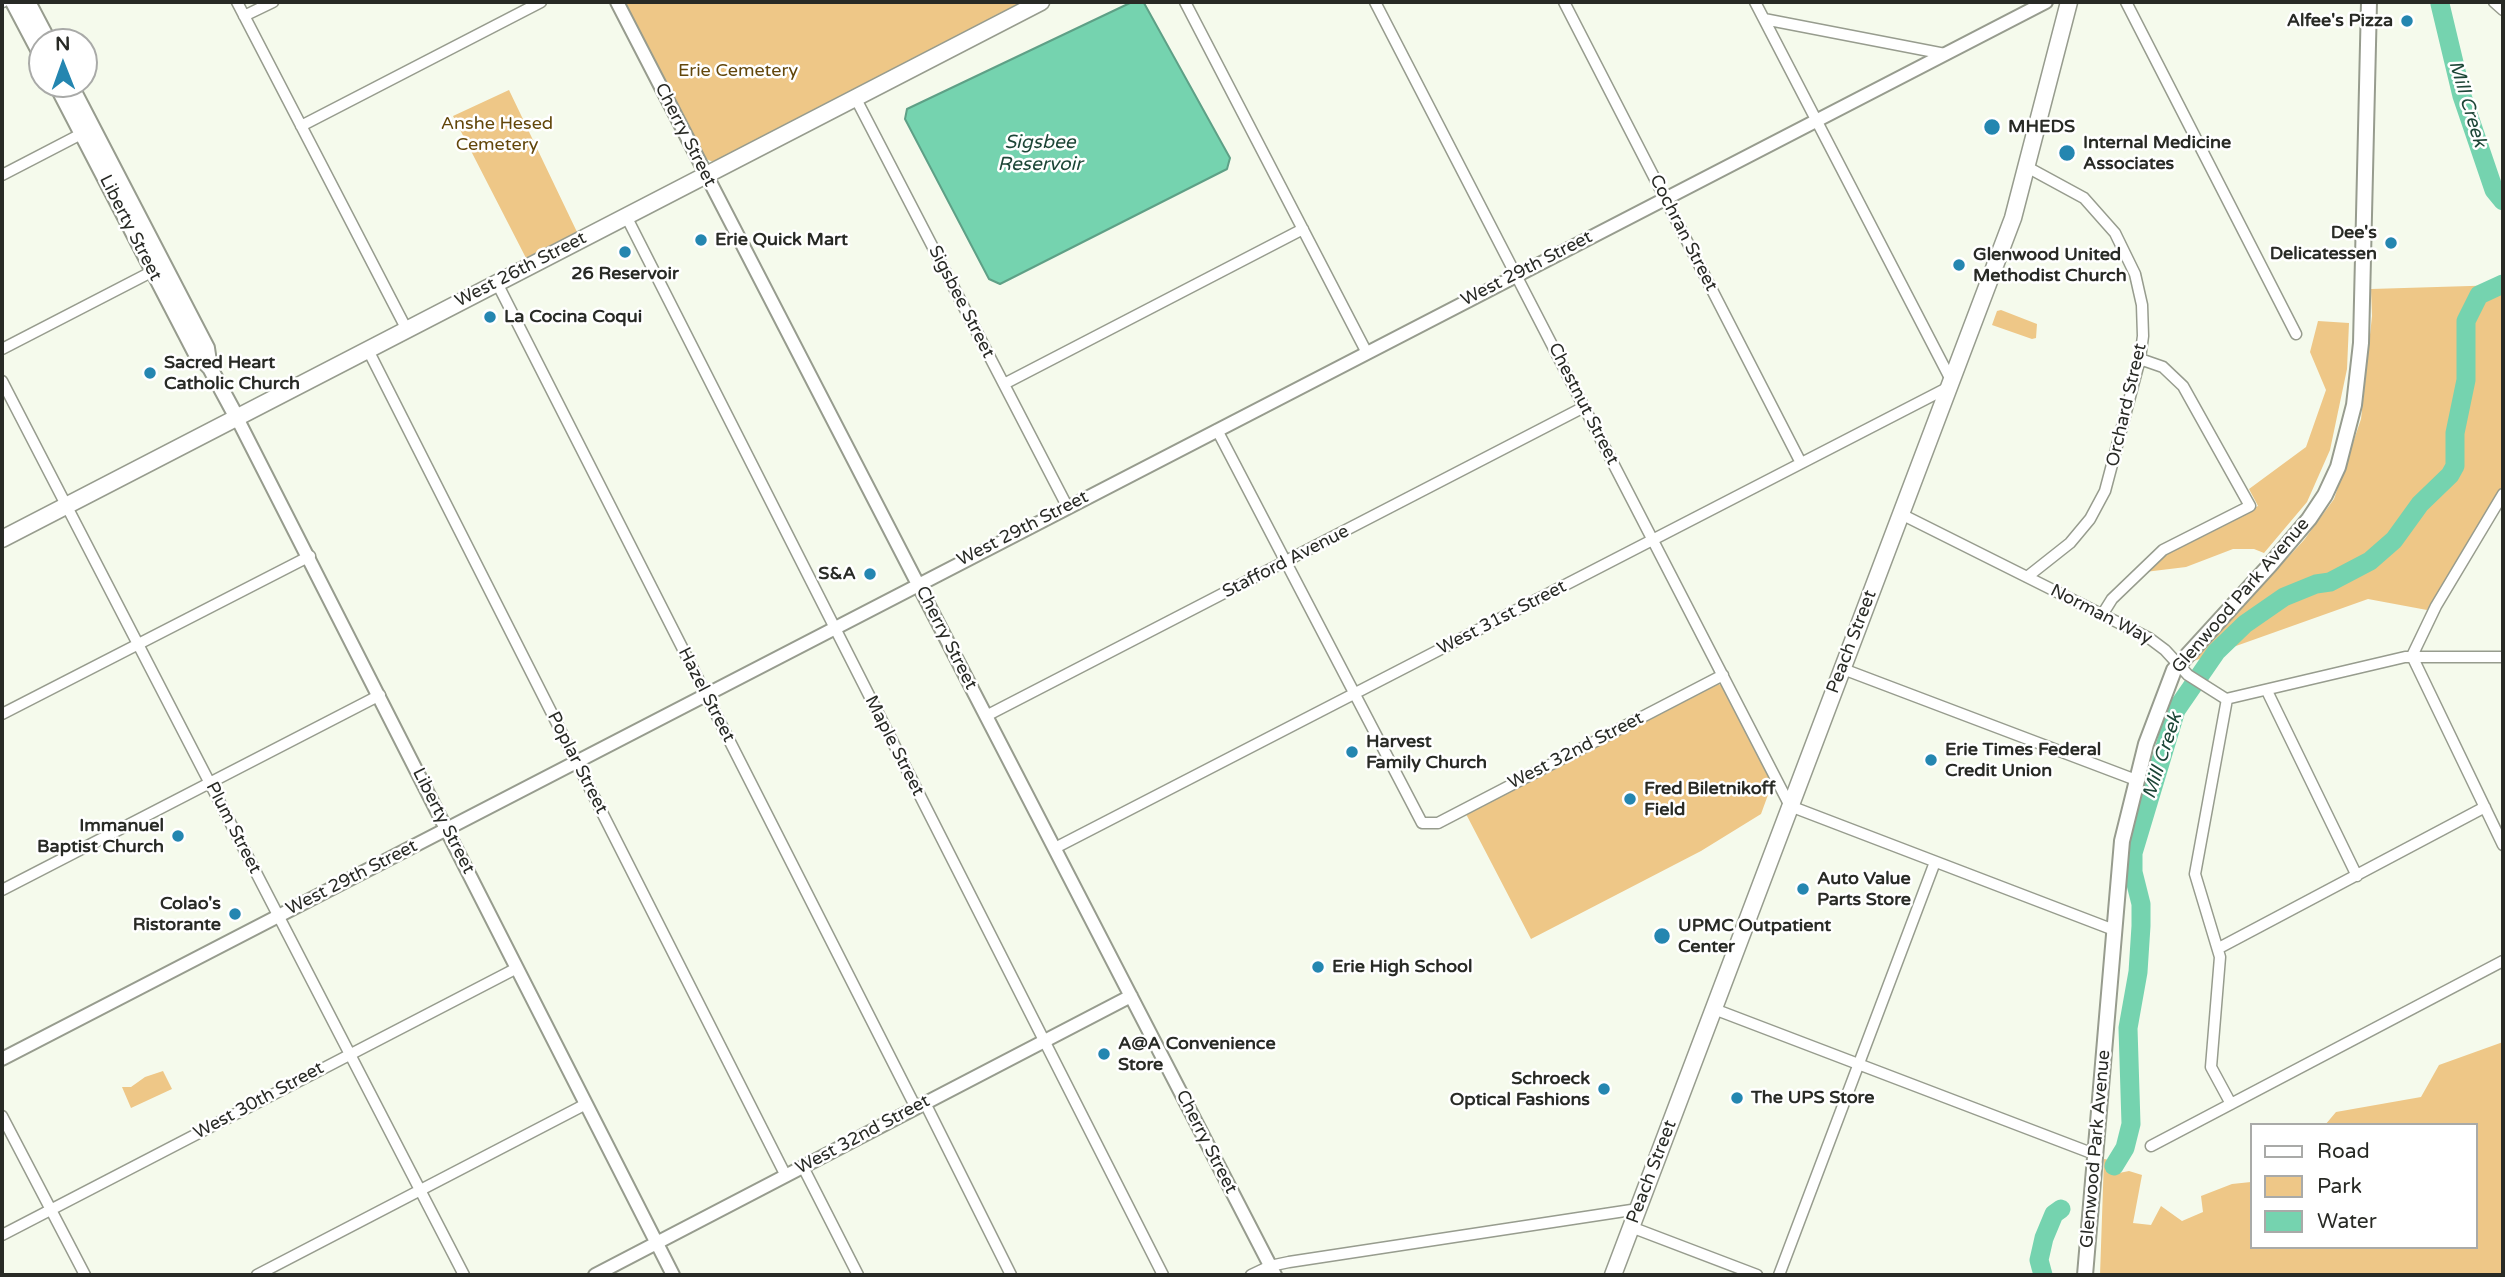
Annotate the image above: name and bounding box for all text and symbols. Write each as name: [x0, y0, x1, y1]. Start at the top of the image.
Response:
place label: Alfee's Pizza: [2287, 10, 2393, 32]
marker: Alfee's Pizza: [2399, 13, 2415, 29]
north arrow: [28, 28, 98, 98]
text: N: [55, 33, 70, 55]
water label: Mill Creek: [2443, 58, 2491, 150]
park label: Erie Cemetery: [678, 60, 798, 82]
street label: Cherry Street: [650, 80, 720, 190]
park label: Anshe Hesed Cemetery: [441, 113, 553, 156]
place label: MHEDS: [2008, 116, 2075, 138]
marker: MHEDS: [1982, 117, 2002, 137]
water label: Sigsbee Reservoir: [998, 132, 1082, 176]
place label: Internal Medicine Associates: [2083, 132, 2231, 174]
marker: Internal Medicine Associates: [2057, 143, 2077, 163]
street label: Liberty Street: [94, 171, 166, 285]
street label: Cochran Street: [1644, 171, 1722, 295]
place label: Dee's Delicatessen: [2270, 222, 2377, 264]
street label: West 29th Street: [1458, 227, 1596, 311]
street label: West 26th Street: [452, 228, 590, 312]
place label: Erie Quick Mart: [715, 229, 848, 251]
marker: Erie Quick Mart: [693, 232, 709, 248]
marker: Dee's Delicatessen: [2383, 235, 2399, 251]
street label: Sigsbee Street: [923, 242, 999, 362]
marker: 26 Reservoir: [617, 244, 633, 260]
place label: Glenwood United Methodist Church: [1973, 244, 2127, 286]
marker: Glenwood United Methodist Church: [1951, 257, 1967, 273]
place label: 26 Reservoir: [571, 263, 679, 285]
place label: La Cocina Coqui: [504, 306, 642, 328]
marker: La Cocina Coqui: [482, 309, 498, 325]
street label: Chestnut Street: [1543, 339, 1623, 469]
street label: Orchard Street: [2102, 341, 2152, 469]
place label: Sacred Heart Catholic Church: [164, 352, 300, 394]
marker: Sacred Heart Catholic Church: [142, 365, 158, 381]
street label: West 29th Street: [954, 487, 1092, 571]
street label: Glenwood Park Avenue: [2168, 514, 2314, 678]
street label: Stafford Avenue: [1219, 521, 1353, 603]
place label: S&A: [818, 563, 856, 585]
marker: S&A: [862, 566, 878, 582]
street label: West 31st Street: [1434, 576, 1570, 660]
street label: Norman Way: [2046, 580, 2156, 650]
street label: Cherry Street: [911, 583, 981, 693]
street label: Peach Street: [1822, 587, 1882, 697]
street label: Hazel Street: [673, 644, 739, 746]
street label: Maple Street: [859, 692, 929, 800]
street label: Poplar Street: [542, 708, 612, 818]
street label: West 32nd Street: [1505, 708, 1647, 794]
water label: Mill Creek: [2138, 710, 2188, 802]
place label: Harvest Family Church: [1366, 731, 1487, 774]
place label: Erie Times Federal Credit Union: [1945, 739, 2101, 782]
marker: Harvest Family Church: [1344, 744, 1360, 760]
marker: Erie Times Federal Credit Union: [1923, 752, 1939, 768]
street label: Liberty Street: [407, 764, 479, 878]
place label: Fred Biletnikoff Field: [1644, 778, 1776, 820]
street label: Plum Street: [201, 779, 265, 877]
marker: Fred Biletnikoff Field: [1622, 791, 1638, 807]
place label: Immanuel Baptist Church: [37, 815, 164, 858]
marker: Immanuel Baptist Church: [170, 828, 186, 844]
street label: West 29th Street: [283, 836, 421, 920]
place label: Auto Value Parts Store: [1817, 868, 1911, 910]
marker: Auto Value Parts Store: [1795, 881, 1811, 897]
place label: Colao's Ristorante: [133, 893, 221, 936]
marker: Colao's Ristorante: [227, 906, 243, 922]
place label: UPMC Outpatient Center: [1678, 915, 1831, 958]
marker: UPMC Outpatient Center: [1652, 926, 1672, 946]
place label: Erie High School: [1332, 956, 1473, 978]
marker: Erie High School: [1310, 959, 1326, 975]
place label: A@A Convenience Store: [1118, 1033, 1276, 1076]
marker: A@A Convenience Store: [1096, 1046, 1112, 1062]
street label: Glenwood Park Avenue: [2077, 1049, 2115, 1249]
street label: West 30th Street: [190, 1058, 328, 1144]
place label: Schroeck Optical Fashions: [1450, 1068, 1590, 1110]
marker: Schroeck Optical Fashions: [1596, 1081, 1612, 1097]
street label: Cherry Street: [1171, 1087, 1241, 1197]
place label: The UPS Store: [1751, 1087, 1874, 1109]
marker: The UPS Store: [1729, 1090, 1745, 1106]
street label: West 32nd Street: [792, 1091, 934, 1179]
street label: Peach Street: [1622, 1117, 1682, 1227]
legend: [2250, 1123, 2477, 1249]
text: Road: [2317, 1139, 2370, 1164]
text: Park: [2317, 1174, 2362, 1199]
text: Water: [2317, 1209, 2377, 1234]

